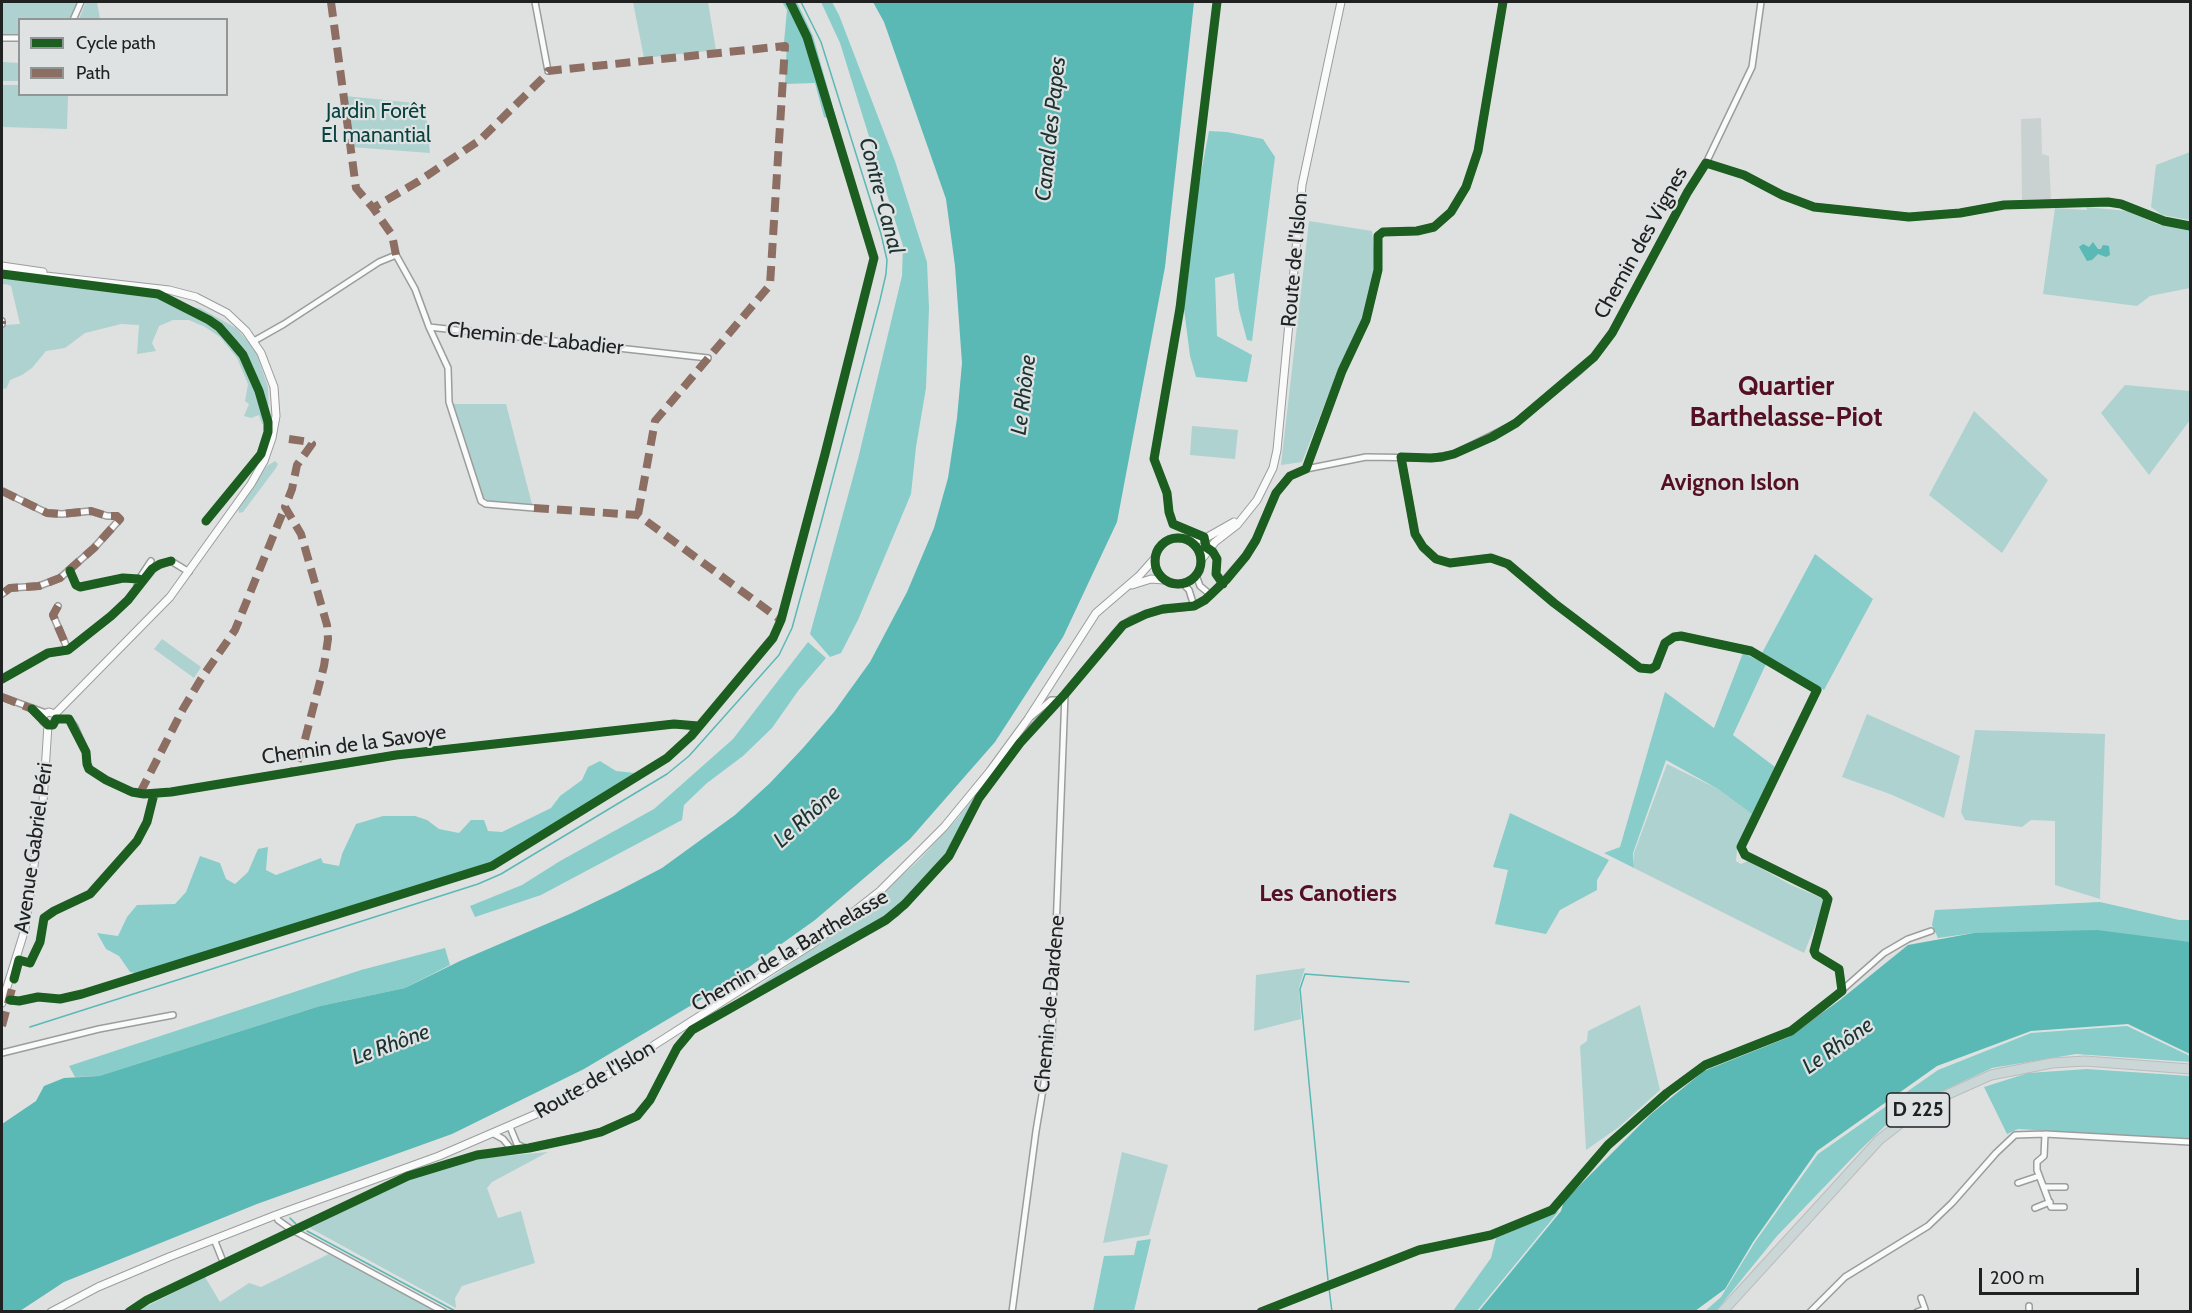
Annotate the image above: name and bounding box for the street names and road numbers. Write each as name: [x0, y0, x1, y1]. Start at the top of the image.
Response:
street label: Chemin des Vignes: [1589, 163, 1693, 323]
street label: Route de l'Islon: [1277, 192, 1313, 328]
street label: Chemin de Labadier: [445, 317, 625, 361]
street label: Chemin de la Savoye: [260, 720, 448, 770]
street label: Avenue Gabriel Péri: [10, 761, 58, 935]
street label: Chemin de la Barthelasse: [687, 884, 893, 1018]
street label: Chemin de Dardene: [1030, 914, 1070, 1094]
street label: Route de l'Islon: [530, 1035, 660, 1125]
road number: D 225: [1886, 1093, 1950, 1127]

